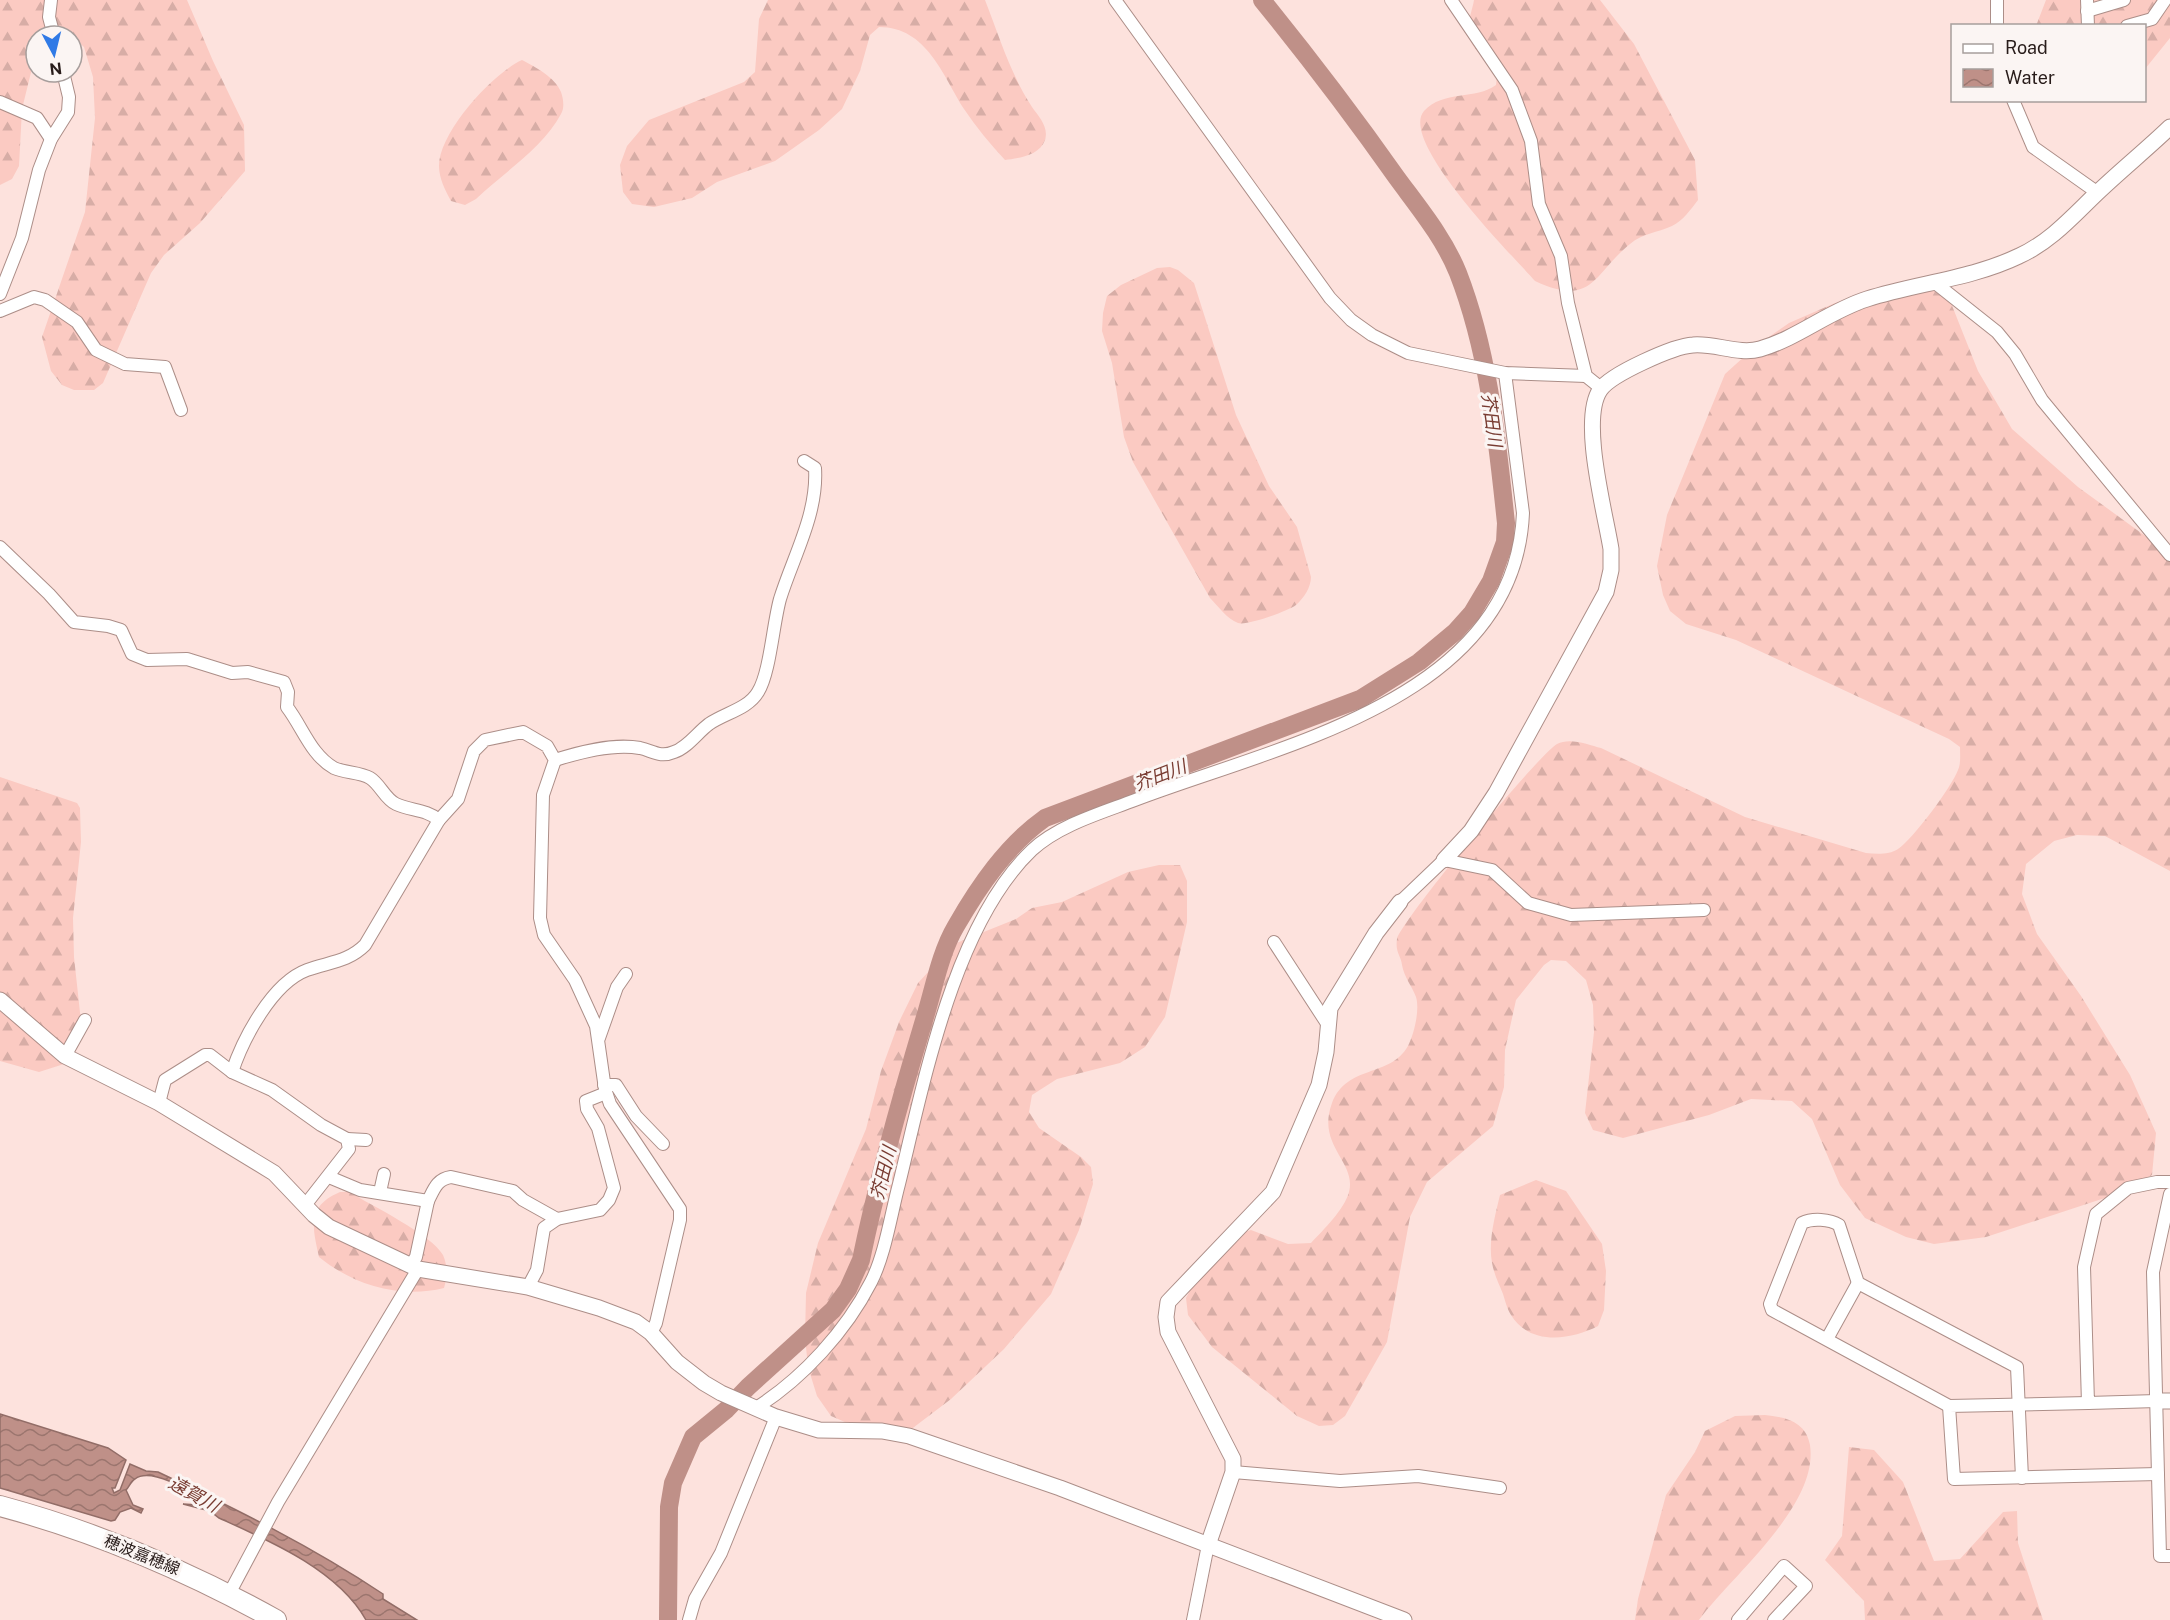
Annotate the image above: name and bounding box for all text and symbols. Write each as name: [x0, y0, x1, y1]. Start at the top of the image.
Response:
north arrow: [24, 24, 84, 84]
legend: [1951, 24, 2146, 102]
text: Road: [2005, 37, 2048, 58]
text: N: [48, 58, 63, 79]
text: Water: [2005, 67, 2055, 88]
water label: 芥田川: [1478, 392, 1506, 450]
water label: 芥田川: [1131, 755, 1191, 794]
water label: 芥田川: [866, 1142, 900, 1202]
water label: 遠賀川: [165, 1472, 224, 1517]
street label: 穂波嘉穂線: [101, 1531, 183, 1579]

